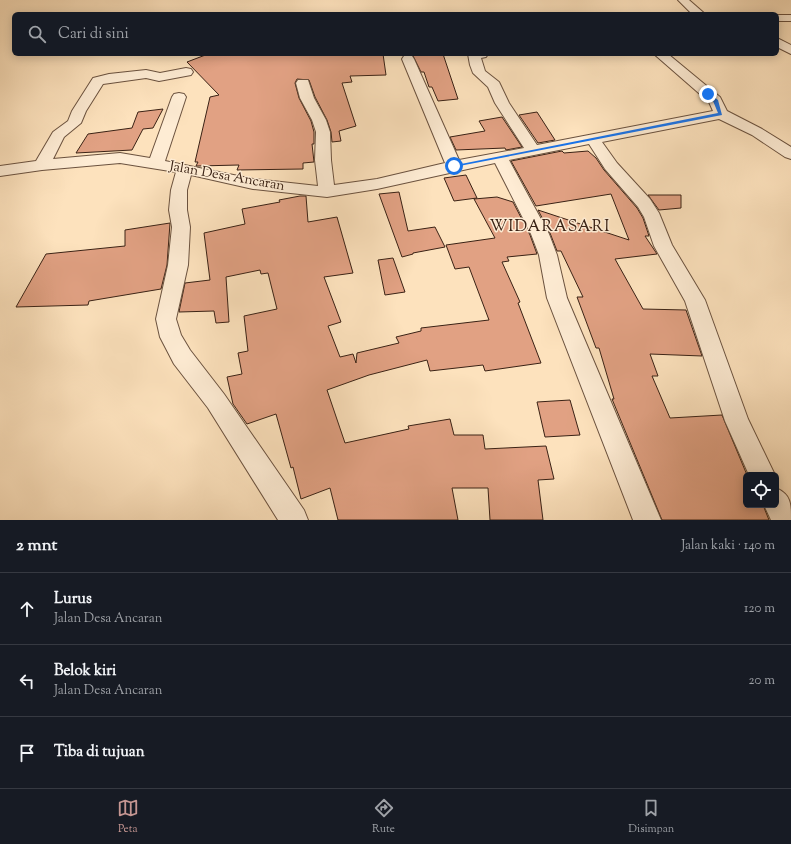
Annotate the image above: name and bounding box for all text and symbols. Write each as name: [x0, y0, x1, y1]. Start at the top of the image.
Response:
search box: [12, 12, 779, 56]
icon: search: [26, 23, 48, 45]
text: Cari di sini: [58, 24, 129, 45]
route end: [699, 85, 717, 103]
street label: Jalan Desa Ancaran: [167, 157, 286, 197]
route start: [445, 157, 463, 175]
district label: WIDARASARI: [490, 216, 610, 239]
map controls: [743, 472, 779, 508]
button: locate: [743, 472, 779, 508]
text: 2 mnt: [16, 534, 57, 558]
text: Jalan kaki · 140 m: [681, 537, 775, 555]
text: Lurus: [54, 589, 92, 610]
icon: ahead: [16, 598, 38, 620]
text: 120 m: [744, 600, 775, 618]
text: Jalan Desa Ancaran: [54, 610, 162, 628]
text: Belok kiri: [54, 661, 116, 682]
icon: left: [16, 670, 38, 692]
text: 20 m: [749, 672, 775, 690]
text: Jalan Desa Ancaran: [54, 682, 162, 700]
icon: arrive: [16, 742, 38, 764]
text: Tiba di tujuan: [54, 742, 145, 763]
tab: Peta: [117, 797, 139, 837]
tab: Rute: [372, 797, 395, 837]
tab: Disimpan: [628, 797, 674, 837]

